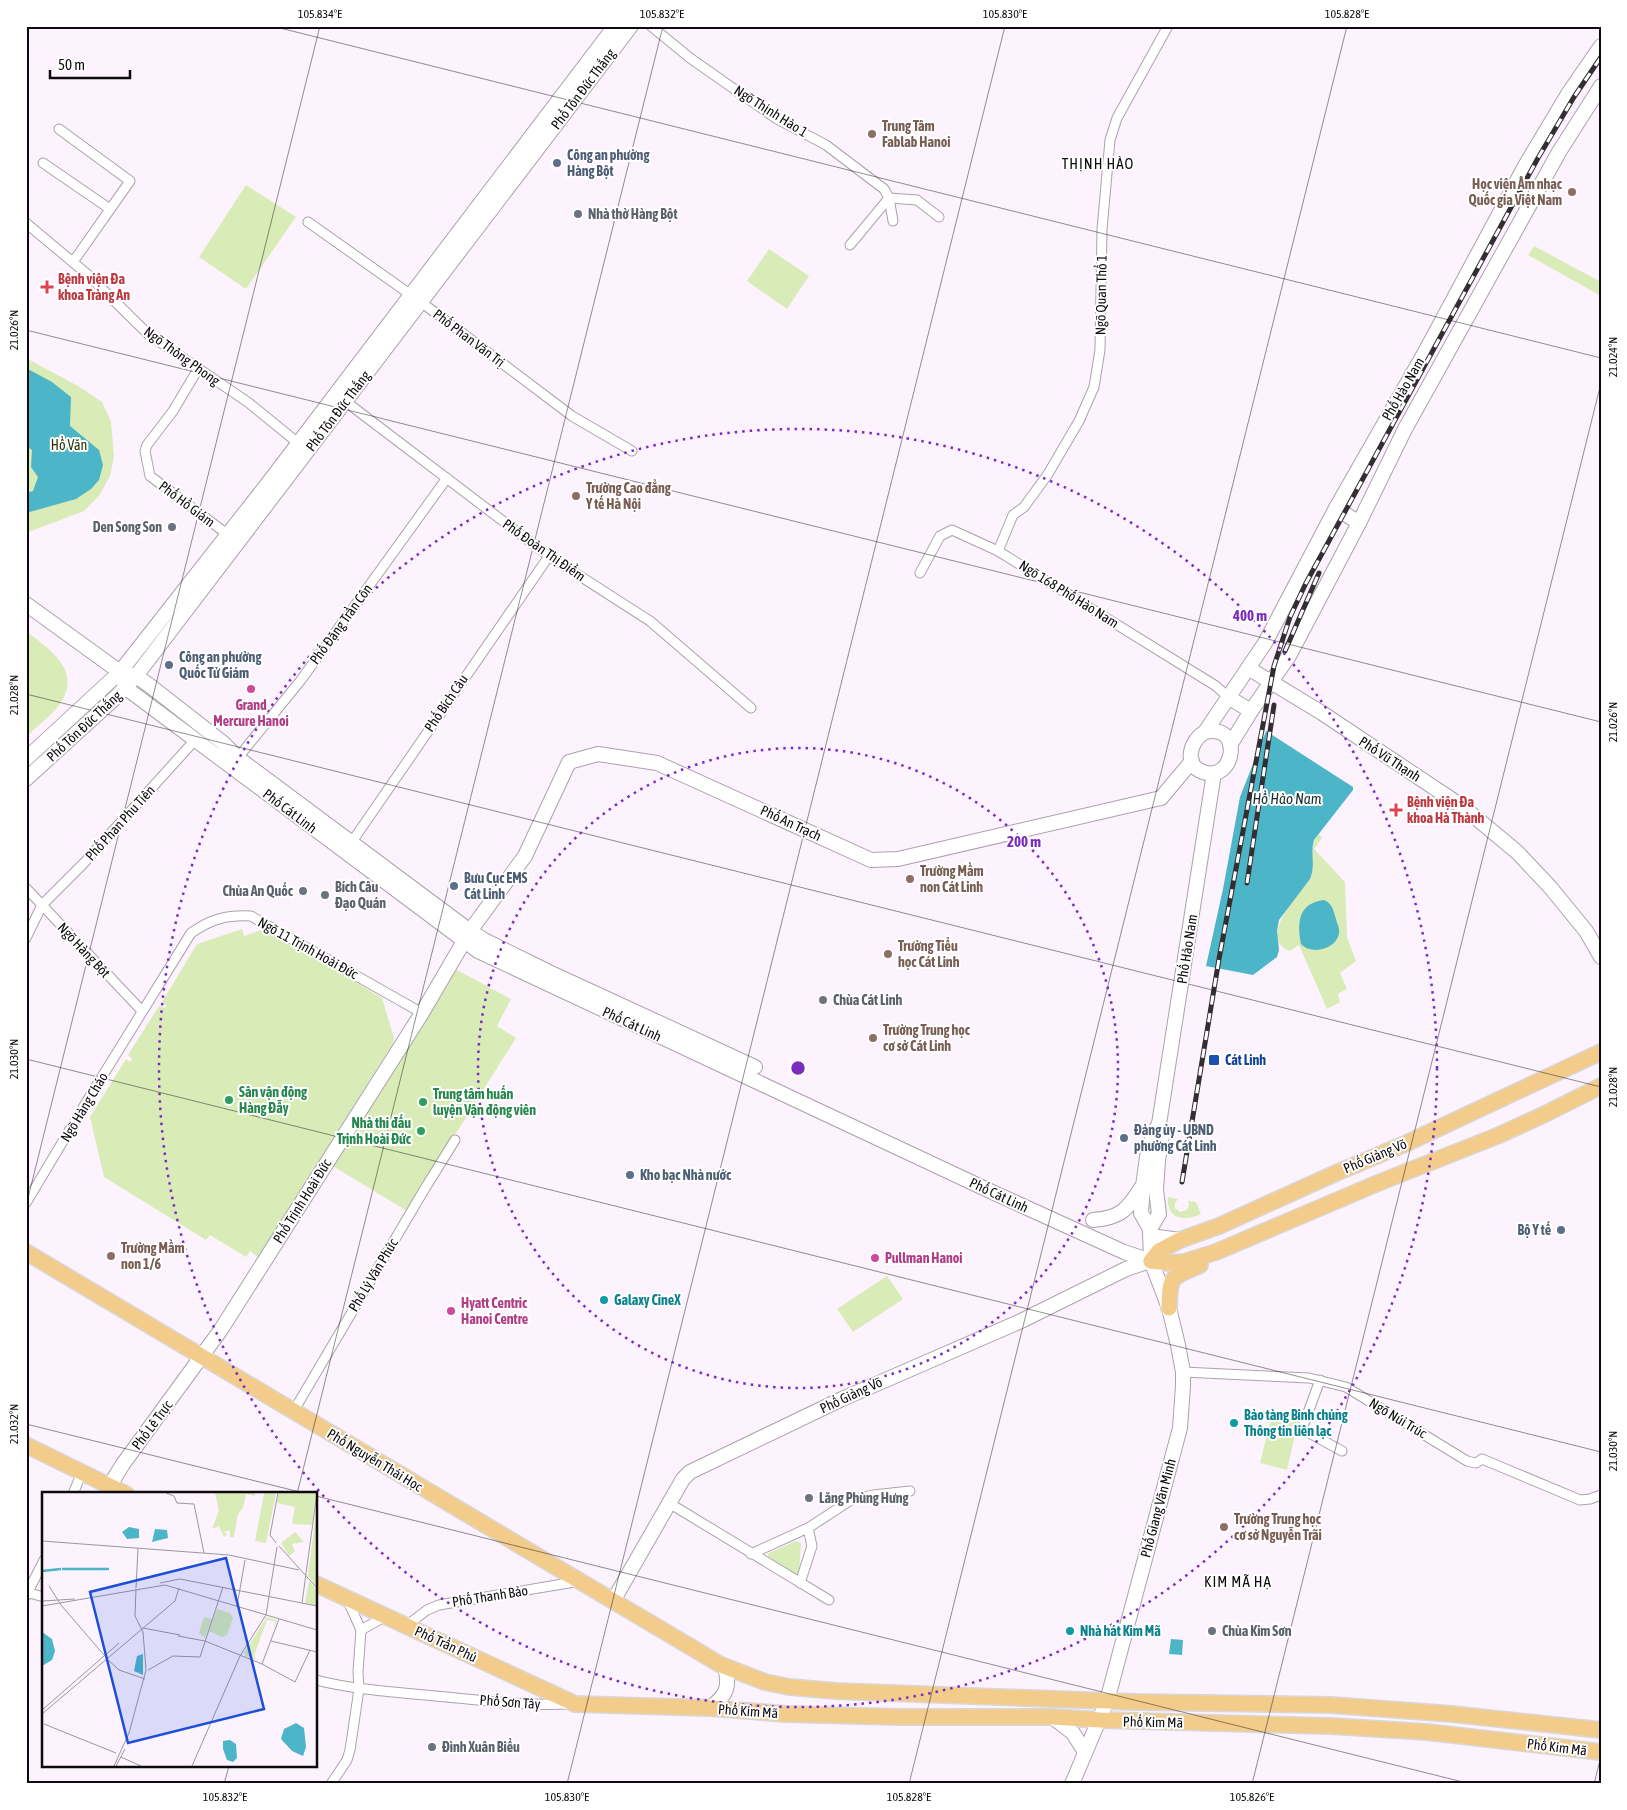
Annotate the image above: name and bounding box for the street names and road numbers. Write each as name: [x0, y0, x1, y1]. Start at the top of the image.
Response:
street label: Phố Tôn Đức Thắng: [547, 45, 618, 132]
street label: Ngõ Thịnh Hào 1: [731, 82, 811, 140]
street label: Ngõ Quan Thổ 1: [1091, 255, 1110, 335]
street label: Phố Phan Văn Trị: [430, 305, 508, 370]
street label: Ngõ Thông Phong: [141, 323, 223, 389]
street label: Phố Hào Nam: [1378, 354, 1427, 423]
street label: Phố Tôn Đức Thắng: [302, 367, 373, 454]
street label: Phố Hồ Giám: [156, 477, 219, 530]
street label: Phố Đoàn Thị Điểm: [500, 515, 589, 584]
street label: Ngõ 168 Phố Hào Nam: [1016, 556, 1122, 631]
street label: Phố Đặng Trần Côn: [306, 580, 375, 667]
street label: Phố Bích Câu: [420, 671, 471, 735]
street label: Phố Tôn Đức Thắng: [43, 687, 125, 765]
street label: Phố Vũ Thạnh: [1356, 732, 1424, 785]
street label: Phố Phan Phu Tiên: [81, 781, 158, 864]
street label: Phố Cát Linh: [260, 785, 321, 836]
street label: Phố An Trạch: [758, 801, 824, 844]
street label: Phố Hào Nam: [1173, 913, 1200, 985]
street label: Ngõ 11 Trịnh Hoài Đức: [255, 914, 362, 983]
street label: Ngõ Hàng Bột: [55, 919, 113, 981]
street label: Phố Cát Linh: [600, 1003, 664, 1045]
street label: Ngõ Hàng Cháo: [57, 1069, 111, 1145]
street label: Phố Giảng Võ: [1341, 1135, 1409, 1176]
street label: Phố Trịnh Hoài Đức: [269, 1155, 335, 1246]
street label: Phố Cát Linh: [967, 1174, 1031, 1216]
street label: Phố Lý Văn Phức: [344, 1234, 401, 1314]
street label: Phố Giảng Võ: [817, 1373, 885, 1416]
street label: Ngõ Núi Trúc: [1366, 1395, 1430, 1442]
street label: Phố Lê Trực: [128, 1396, 176, 1453]
street label: Phố Nguyễn Thái Học: [325, 1424, 427, 1495]
street label: Phố Giang Văn Minh: [1136, 1456, 1179, 1559]
street label: Phố Thanh Bảo: [451, 1581, 529, 1610]
street label: Phố Trần Phú: [412, 1622, 480, 1665]
street label: Phố Sơn Tây: [479, 1691, 541, 1712]
street label: Phố Kim Mã: [717, 1700, 779, 1721]
street label: Phố Kim Mã: [1123, 1712, 1183, 1731]
street label: Phố Kim Mã: [1526, 1734, 1588, 1759]

